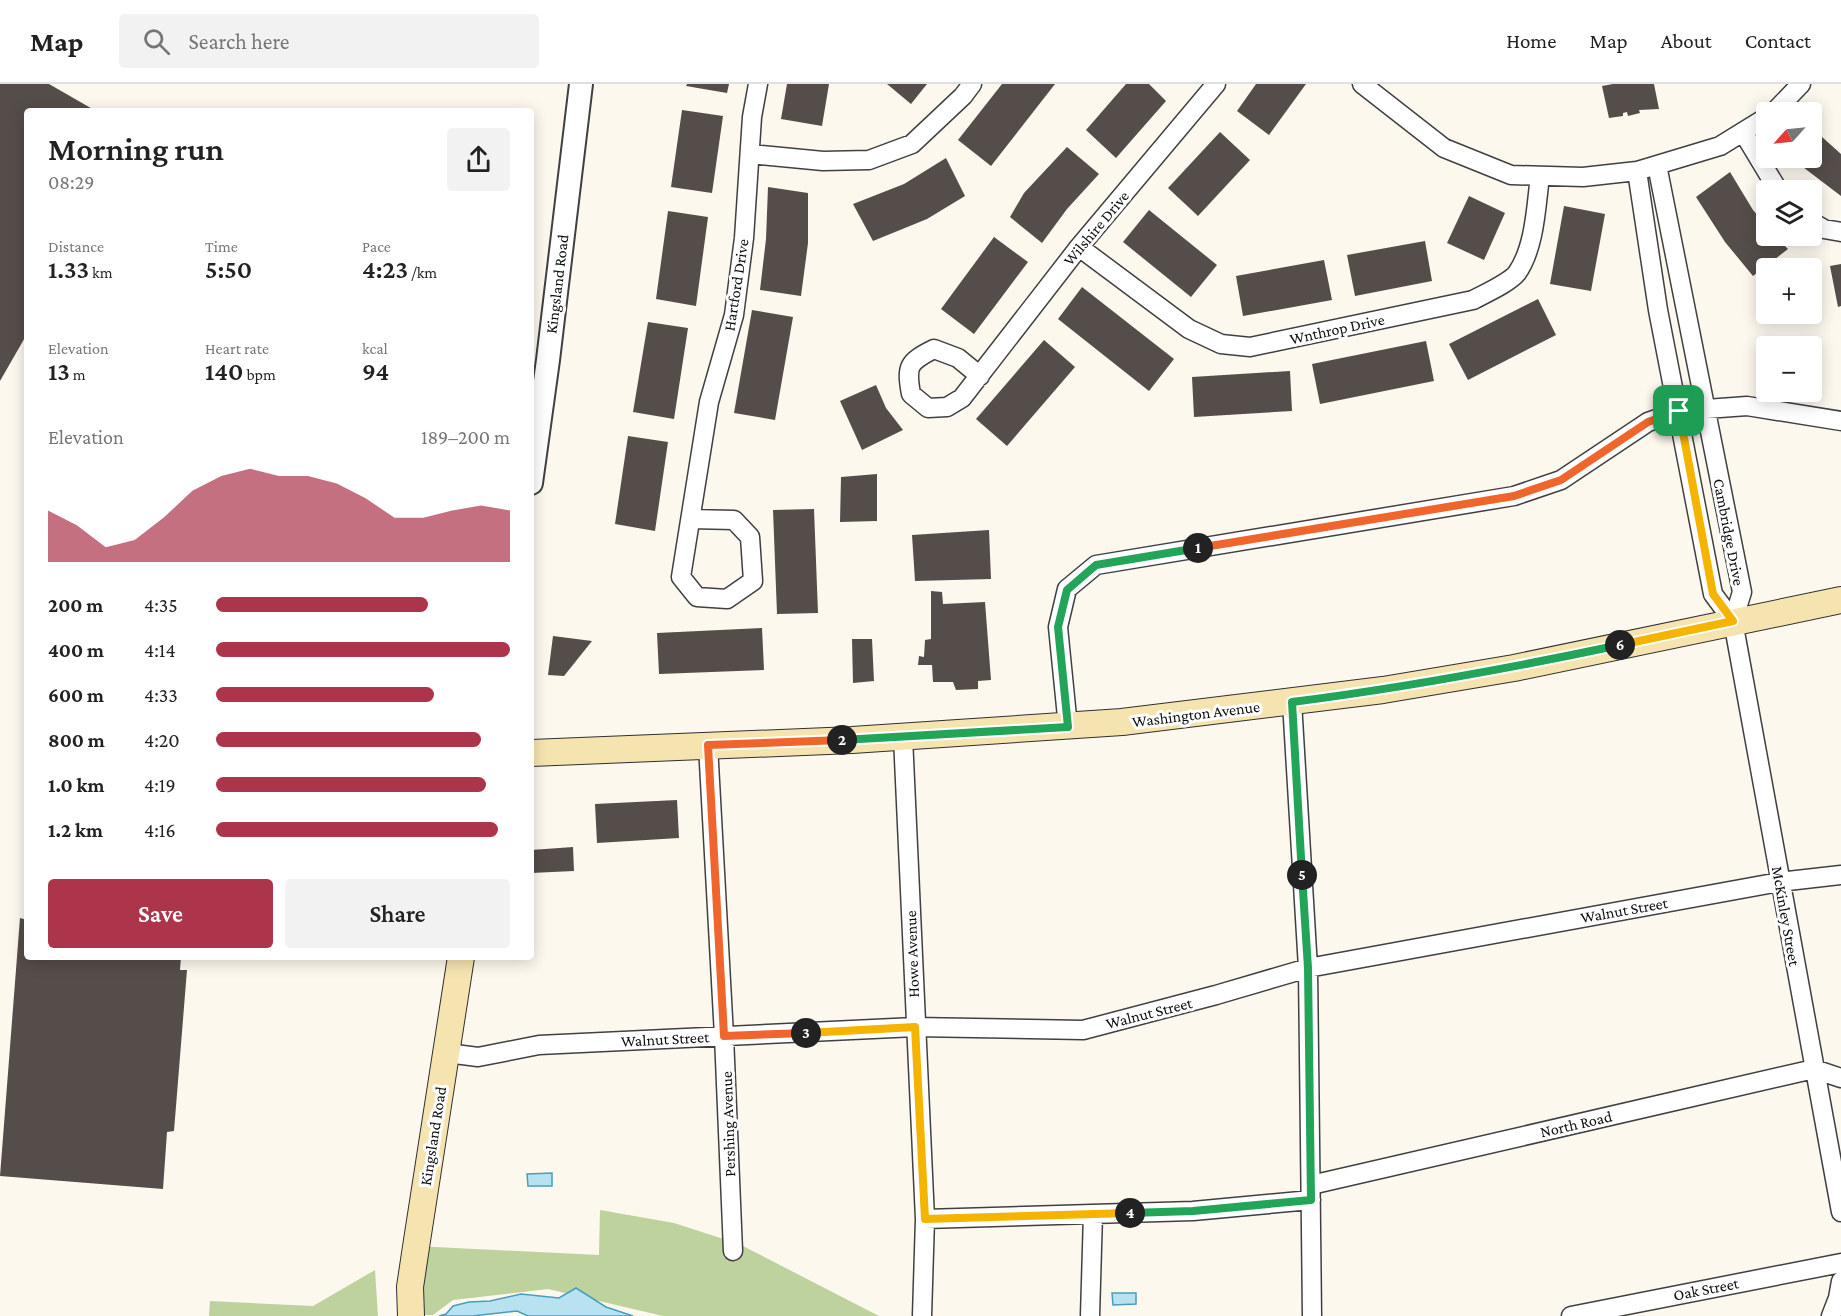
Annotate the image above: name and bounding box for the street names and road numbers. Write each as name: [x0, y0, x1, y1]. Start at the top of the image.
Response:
street label: Wilshire Drive: [1060, 187, 1132, 269]
street label: Kingsland Road: [542, 233, 573, 335]
street label: Hartford Drive: [720, 238, 752, 332]
street label: Wnthrop Drive: [1288, 311, 1386, 348]
street label: Cambridge Drive: [1709, 477, 1748, 587]
street label: Washington Avenue: [1131, 698, 1261, 731]
street label: McKinley Street: [1768, 865, 1803, 968]
street label: Walnut Street: [1579, 894, 1670, 926]
street label: Howe Avenue: [902, 910, 922, 998]
street label: Walnut Street: [1104, 994, 1195, 1032]
street label: Walnut Street: [620, 1028, 710, 1050]
street label: Pershing Avenue: [718, 1071, 739, 1177]
street label: Kingsland Road: [417, 1085, 450, 1187]
street label: North Road: [1538, 1107, 1614, 1141]
street label: Oak Street: [1672, 1274, 1741, 1304]

